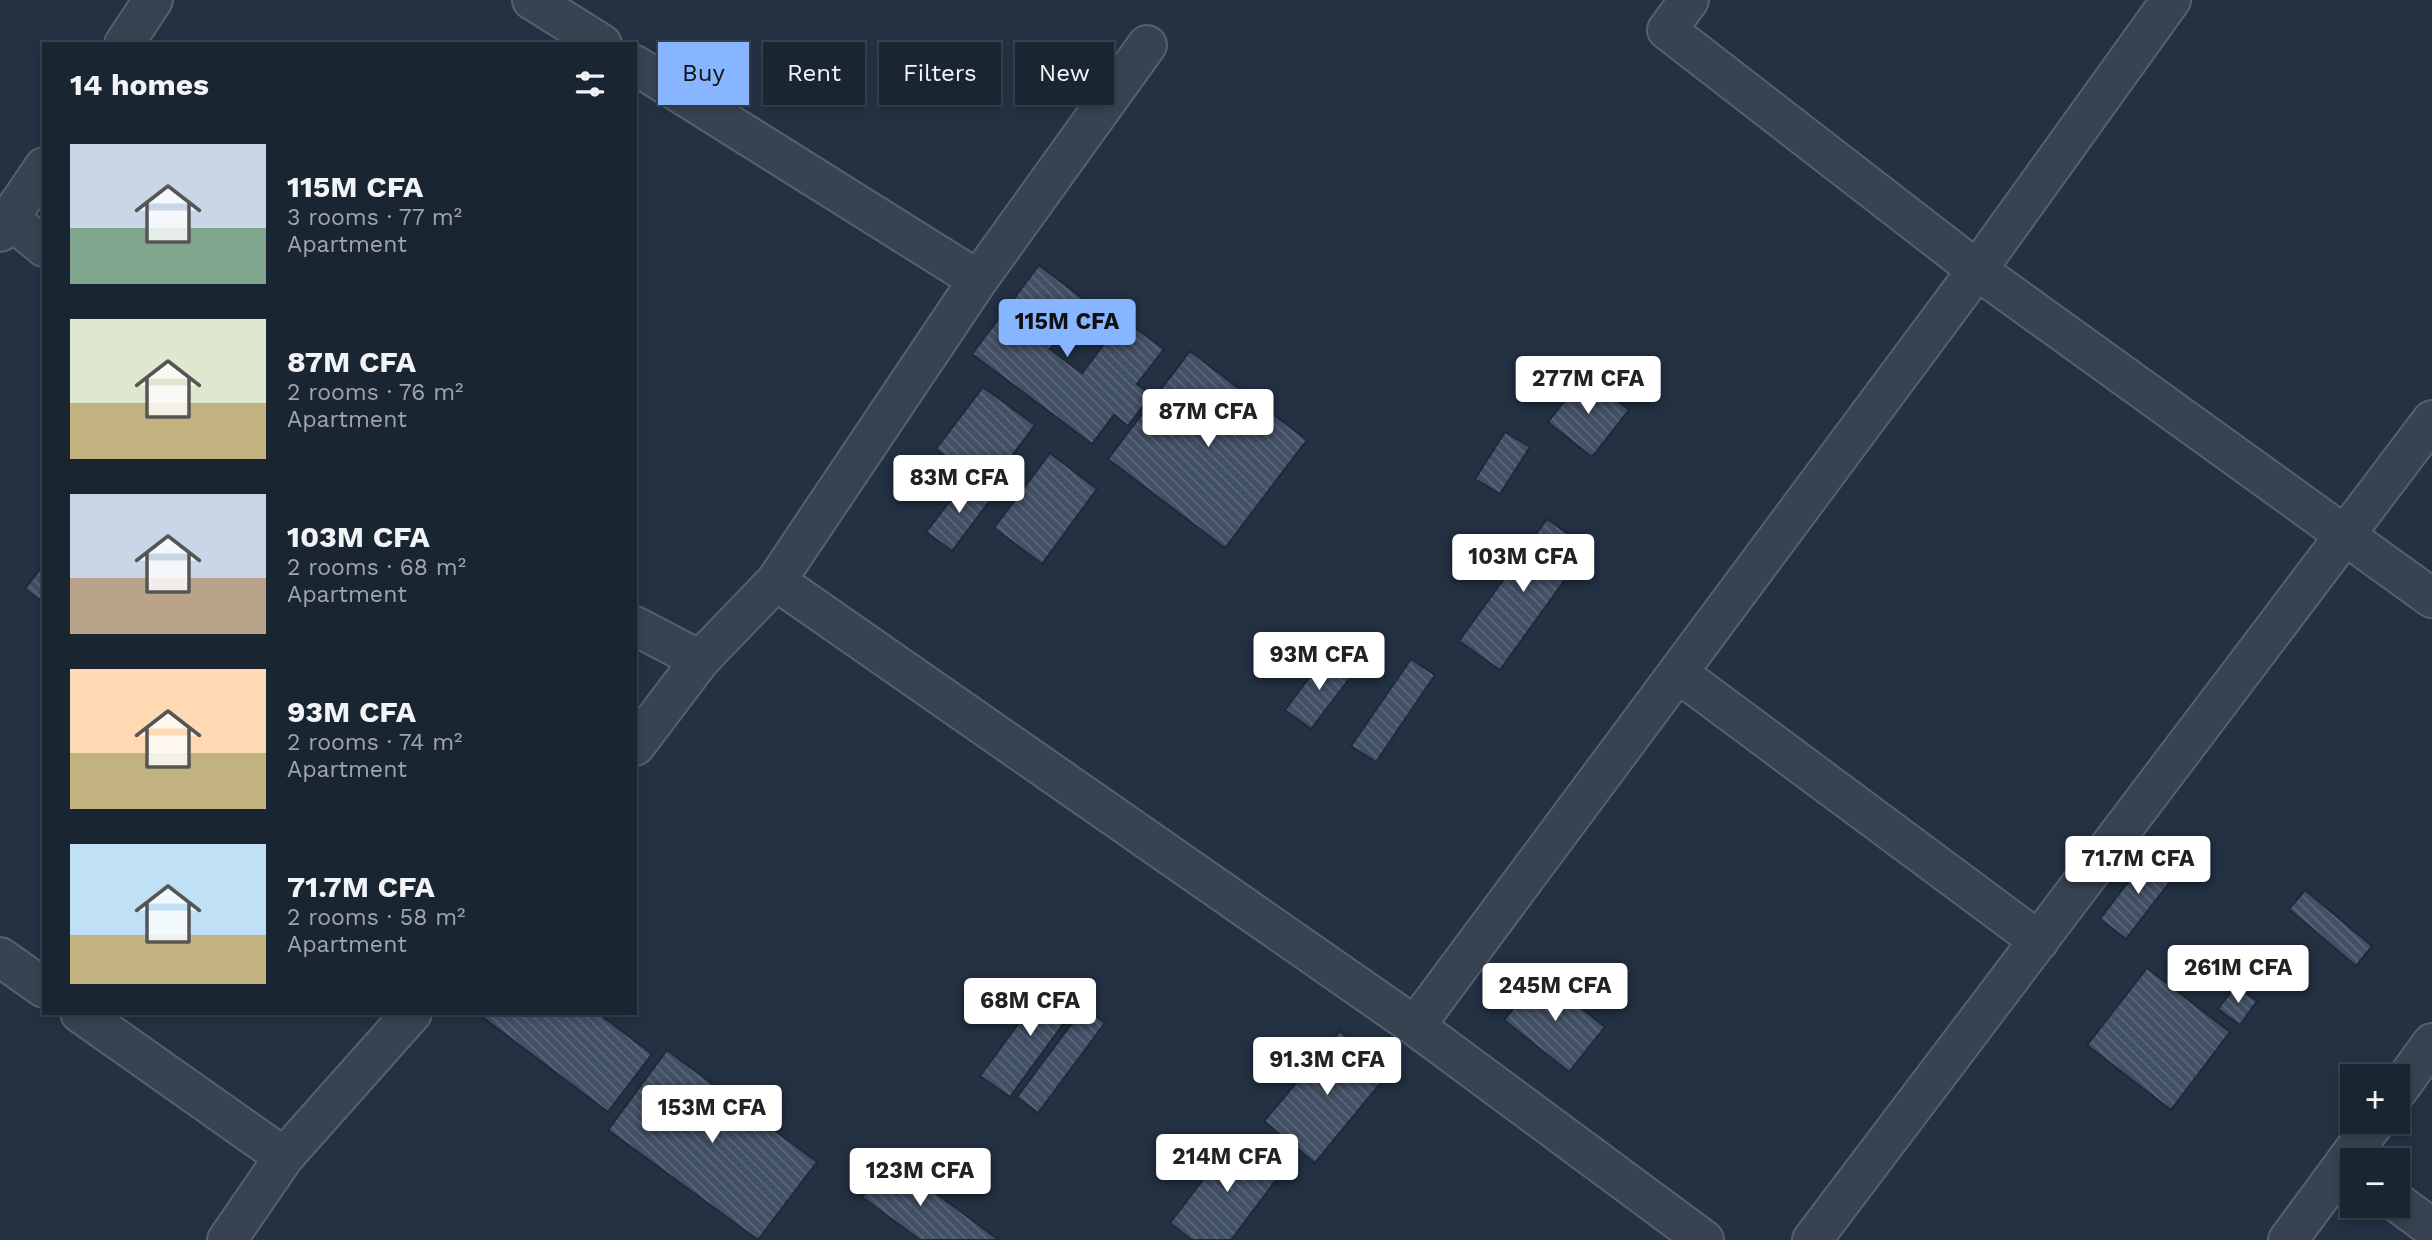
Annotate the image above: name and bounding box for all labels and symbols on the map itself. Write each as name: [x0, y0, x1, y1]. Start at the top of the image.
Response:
pin: 115M CFA: [995, 300, 1139, 359]
pin: 277M CFA: [1516, 356, 1660, 416]
pin: 87M CFA: [1143, 390, 1273, 449]
pin: 83M CFA: [894, 456, 1024, 515]
pin: 103M CFA: [1451, 534, 1595, 594]
pin: 93M CFA: [1254, 632, 1384, 692]
pin: 71.7M CFA: [2058, 836, 2218, 896]
pin: 261M CFA: [2166, 946, 2310, 1005]
pin: 245M CFA: [1483, 964, 1627, 1023]
pin: 68M CFA: [965, 978, 1095, 1038]
pin: 91.3M CFA: [1247, 1038, 1407, 1097]
pin: 153M CFA: [640, 1086, 784, 1145]
pin: 214M CFA: [1155, 1134, 1299, 1194]
pin: 123M CFA: [848, 1148, 992, 1208]

